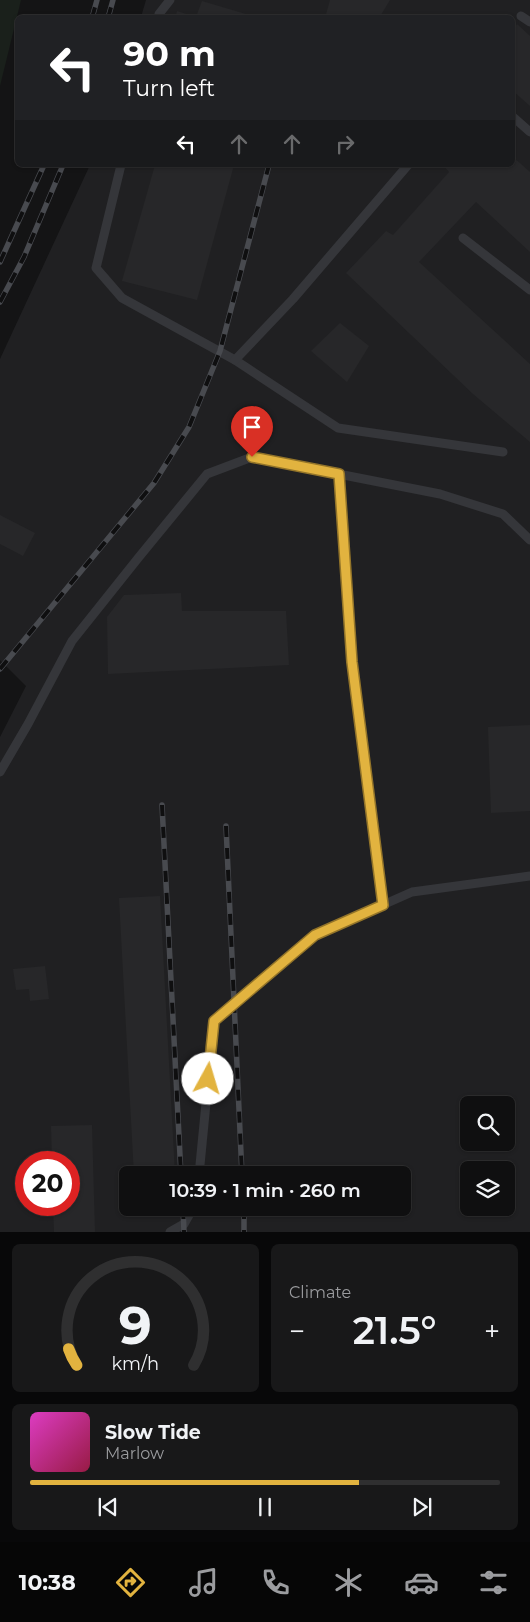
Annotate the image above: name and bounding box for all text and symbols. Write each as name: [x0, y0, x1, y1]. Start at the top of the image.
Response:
text: 90 m: [123, 32, 216, 75]
icon: left: [40, 35, 105, 100]
text: Turn left: [123, 75, 215, 102]
icon: left: [172, 130, 200, 158]
icon: ahead: [225, 130, 253, 158]
icon: ahead: [278, 130, 306, 158]
icon: right: [331, 130, 359, 158]
pin: [231, 406, 273, 457]
icon: arrive: [238, 413, 266, 441]
position arrow: [181, 1052, 233, 1104]
map controls: [460, 1096, 515, 1216]
button: search: [460, 1096, 515, 1151]
speed limit sign: 20: [15, 1151, 80, 1216]
button: layers: [460, 1161, 515, 1216]
text: 10:39 · 1 min · 260 m: [169, 1179, 361, 1202]
text: Climate: [289, 1283, 351, 1302]
text: 9: [119, 1294, 152, 1357]
text: 21.5°: [353, 1307, 436, 1354]
text: −: [289, 1314, 305, 1348]
text: +: [484, 1314, 500, 1348]
text: km/h: [112, 1353, 159, 1374]
text: Slow Tide: [105, 1421, 201, 1444]
text: Marlow: [105, 1444, 164, 1463]
icon: previous: [94, 1493, 122, 1521]
icon: pause: [251, 1493, 279, 1521]
icon: next: [408, 1493, 436, 1521]
icon: directions: [113, 1565, 148, 1600]
icon: music: [186, 1565, 221, 1600]
icon: phone: [258, 1565, 293, 1600]
icon: climate: [331, 1565, 366, 1600]
icon: car: [404, 1565, 439, 1600]
icon: filters: [476, 1565, 511, 1600]
text: 10:38: [19, 1569, 76, 1596]

